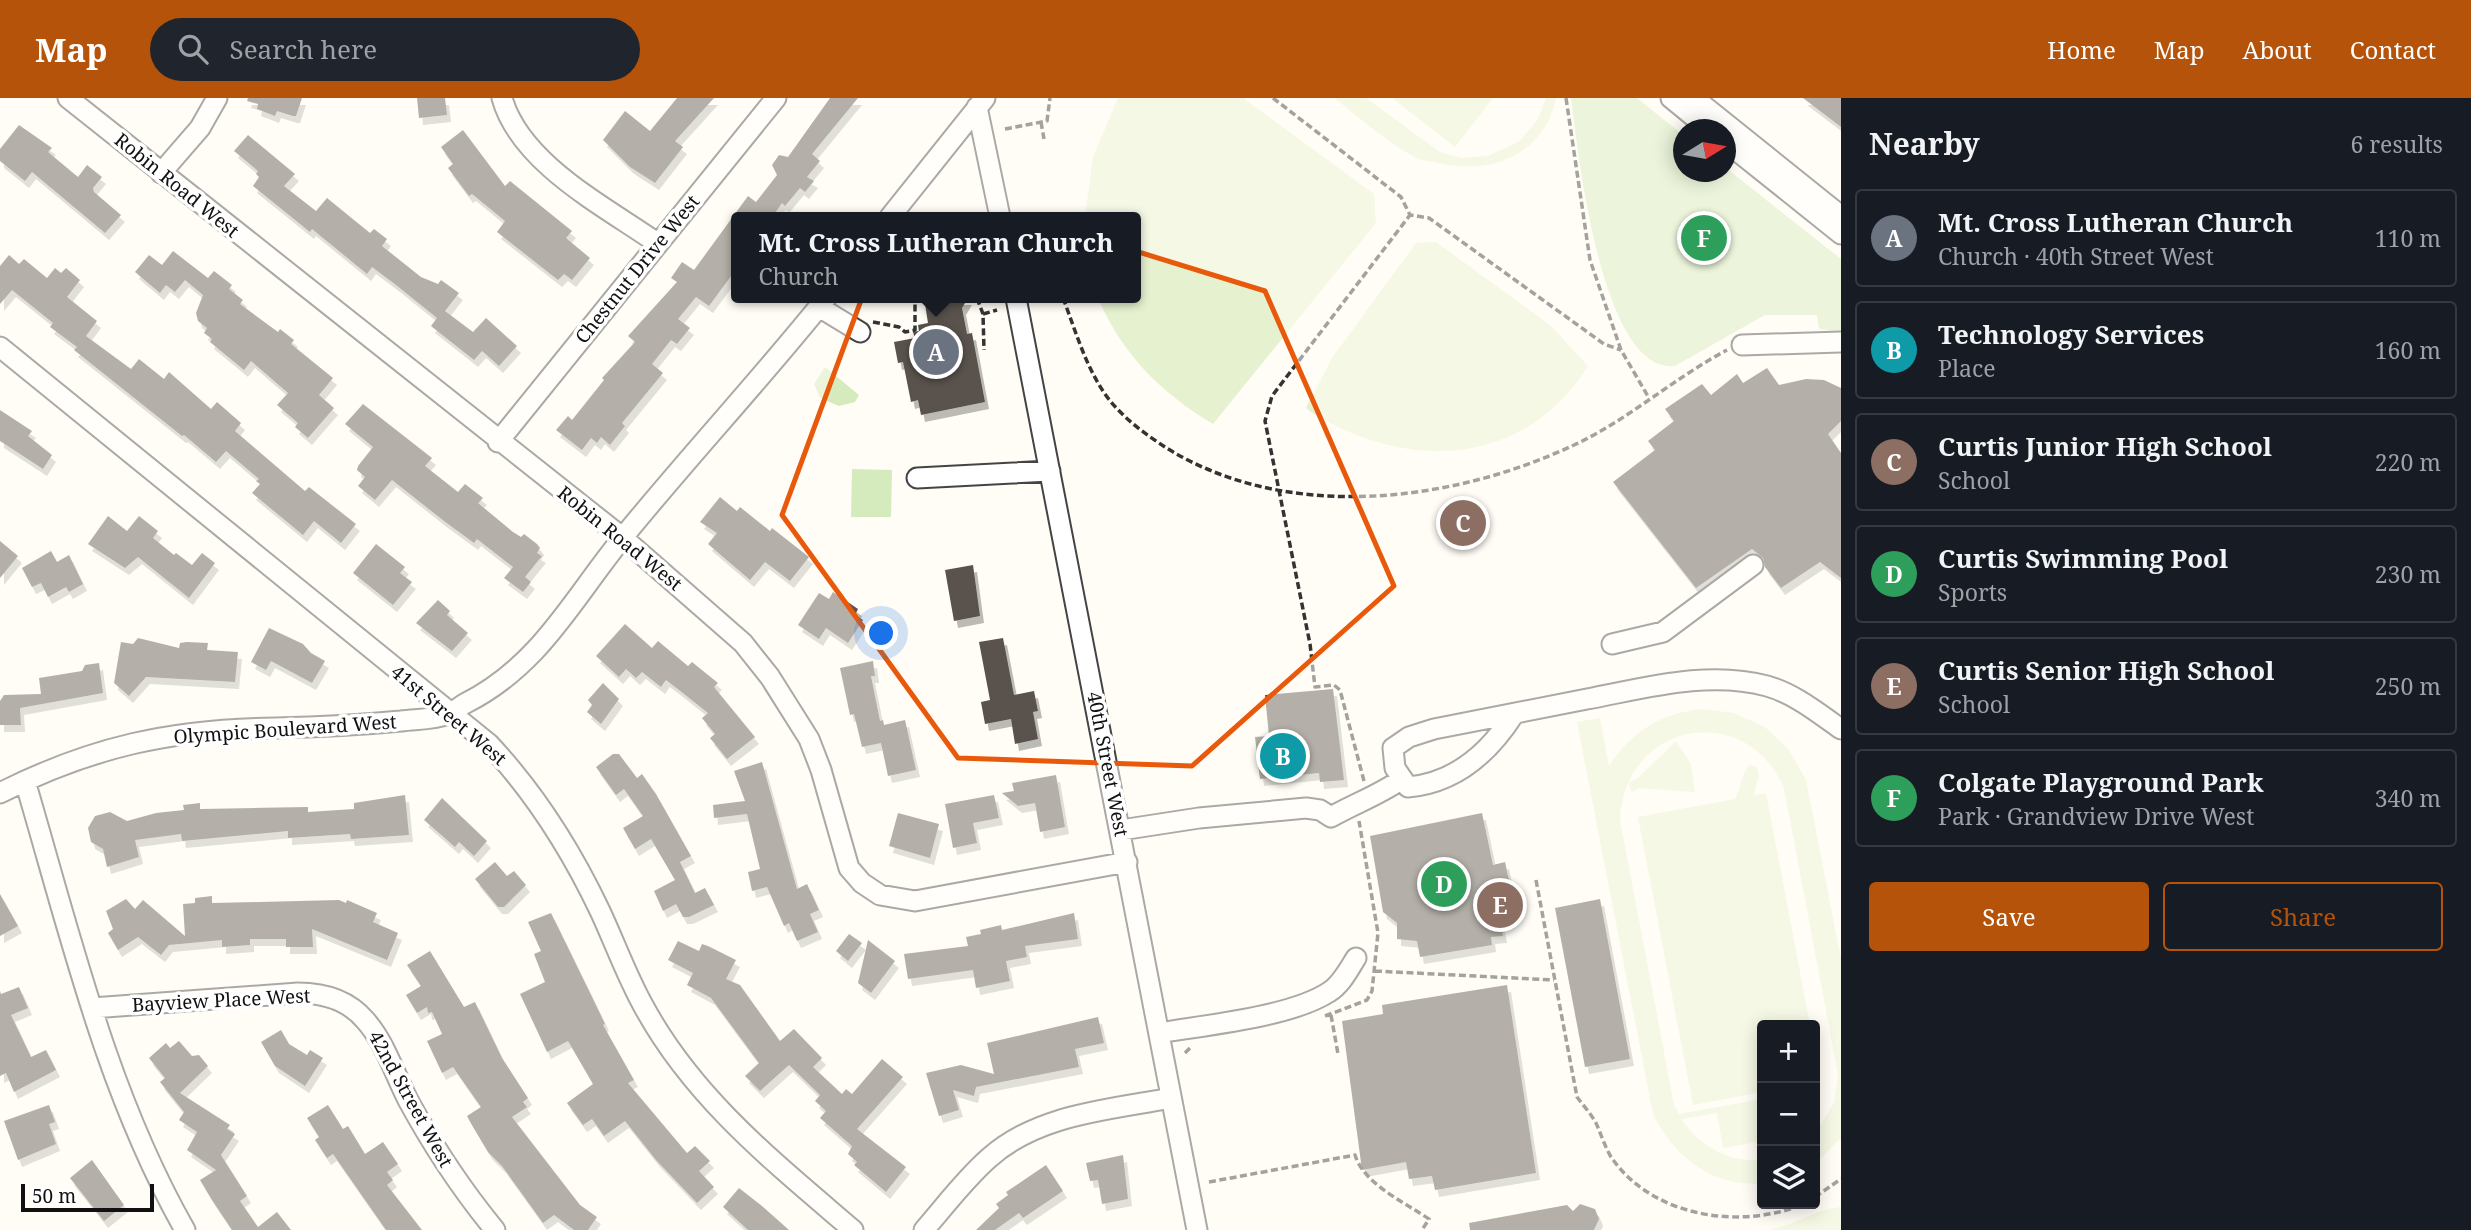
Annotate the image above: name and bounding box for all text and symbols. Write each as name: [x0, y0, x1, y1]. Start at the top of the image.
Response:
search box: [150, 18, 640, 81]
text: Map: [35, 27, 108, 72]
icon: search: [174, 30, 212, 68]
text: Search here: [230, 31, 377, 67]
text: Home: [2047, 33, 2116, 66]
text: Map: [2154, 33, 2205, 66]
text: About: [2243, 33, 2312, 66]
text: Contact: [2350, 33, 2436, 66]
north arrow: [1673, 119, 1736, 182]
text: Nearby: [1869, 123, 1980, 164]
street label: Robin Road West: [109, 127, 245, 244]
text: 6 results: [2350, 128, 2443, 160]
street label: Chestnut Drive West: [569, 189, 705, 349]
text: Mt. Cross Lutheran Church: [1938, 204, 2293, 240]
popup: [731, 212, 1141, 303]
pin: F: [1681, 212, 1727, 264]
text: A: [1885, 222, 1903, 254]
text: 110 m: [2375, 222, 2441, 254]
text: Mt. Cross Lutheran Church: [758, 224, 1114, 260]
text: Church · 40th Street West: [1938, 240, 2214, 272]
text: Church: [758, 260, 839, 292]
text: Technology Services: [1938, 316, 2204, 352]
pin: A: [913, 326, 959, 378]
text: B: [1886, 334, 1902, 366]
text: 160 m: [2375, 334, 2441, 366]
text: Place: [1938, 352, 1996, 384]
text: Curtis Junior High School: [1938, 428, 2272, 464]
text: C: [1886, 446, 1902, 478]
text: 220 m: [2375, 446, 2441, 478]
text: School: [1938, 464, 2010, 496]
street label: Robin Road West: [552, 480, 688, 597]
pin: C: [1440, 497, 1486, 549]
text: Curtis Swimming Pool: [1938, 540, 2228, 576]
text: D: [1885, 558, 1903, 590]
text: 230 m: [2375, 558, 2441, 590]
text: Sports: [1938, 576, 2007, 608]
your location: [864, 616, 898, 650]
text: Curtis Senior High School: [1938, 652, 2274, 688]
street label: 41st Street West: [386, 659, 513, 771]
text: E: [1886, 670, 1902, 702]
text: 250 m: [2375, 670, 2441, 702]
text: School: [1938, 688, 2010, 720]
street label: 40th Street West: [1081, 689, 1135, 839]
street label: Olympic Boulevard West: [173, 708, 398, 750]
pin: B: [1260, 730, 1306, 782]
text: Colgate Playground Park: [1938, 764, 2264, 800]
text: F: [1887, 782, 1901, 814]
text: 340 m: [2375, 782, 2441, 814]
text: Park · Grandview Drive West: [1938, 800, 2254, 832]
pin: D: [1421, 858, 1467, 910]
pin: E: [1477, 879, 1523, 931]
button: Save: [1869, 882, 2149, 951]
button: Share: [2163, 882, 2443, 951]
street label: Bayview Place West: [131, 982, 311, 1018]
map controls: [1757, 1020, 1820, 1209]
button: +: [1757, 1020, 1820, 1083]
street label: 42nd Street West: [363, 1026, 459, 1172]
button: −: [1757, 1083, 1820, 1146]
button: layers: [1757, 1146, 1820, 1209]
scale bar: [21, 1181, 154, 1213]
text: 50 m: [32, 1183, 76, 1209]

